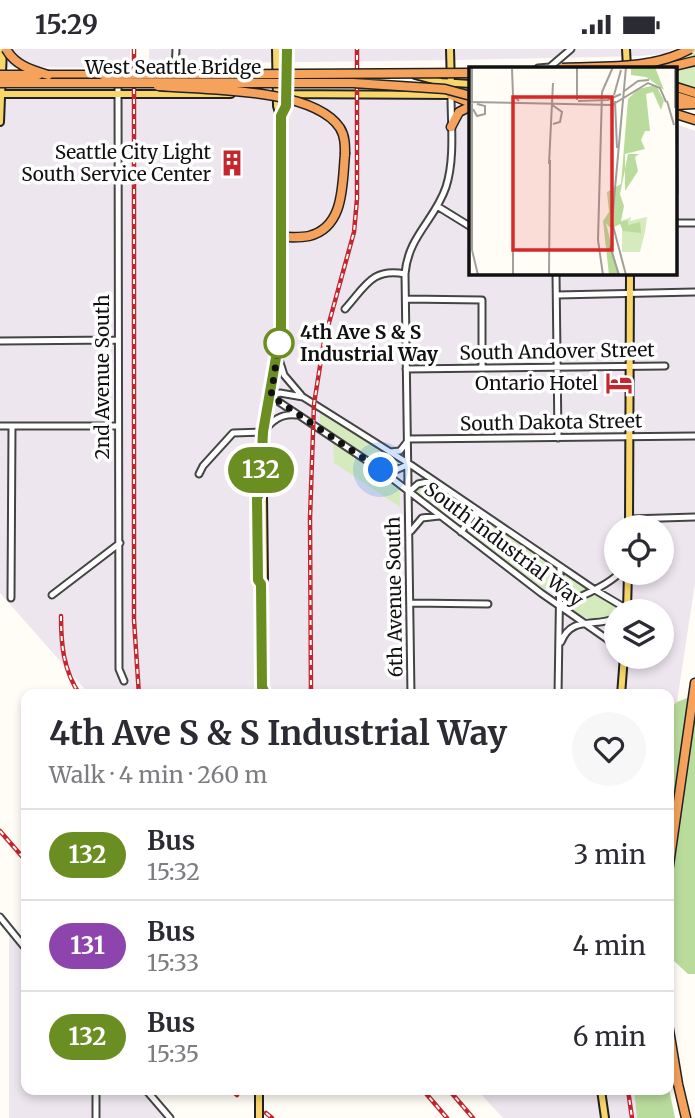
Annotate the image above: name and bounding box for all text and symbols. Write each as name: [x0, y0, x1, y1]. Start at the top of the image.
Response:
text: 15:29: [35, 8, 98, 41]
street label: West Seattle Bridge: [84, 55, 261, 79]
inset map: [469, 67, 678, 275]
place label: Seattle City Light South Service Center: [21, 140, 212, 186]
building icon: Seattle City Light South Service Center: [217, 148, 247, 178]
street label: 2nd Avenue South: [90, 294, 114, 460]
place label: 4th Ave S & S Industrial Way: [300, 320, 439, 366]
marker: 4th Ave S & S Industrial Way: [264, 328, 294, 358]
street label: South Andover Street: [459, 337, 655, 365]
hotel icon: Ontario Hotel: [604, 368, 634, 398]
place label: Ontario Hotel: [475, 371, 598, 395]
street label: South Dakota Street: [460, 408, 643, 436]
line badge: 132: [221, 447, 301, 493]
your location: [363, 452, 398, 487]
text: 132: [242, 454, 280, 485]
street label: South Industrial Way: [420, 476, 588, 612]
map controls: [604, 515, 674, 669]
button: locate: [604, 515, 674, 585]
street label: 6th Avenue South: [381, 516, 407, 678]
button: layers: [604, 599, 674, 669]
button: heart: [572, 712, 646, 786]
text: 4th Ave S & S Industrial Way: [49, 713, 507, 754]
text: Walk · 4 min · 260 m: [49, 760, 267, 789]
text: Bus: [147, 824, 195, 857]
text: 3 min: [574, 838, 646, 871]
text: 132: [69, 839, 106, 870]
text: 15:32: [147, 857, 200, 886]
text: Bus: [147, 915, 195, 948]
text: 4 min: [572, 929, 646, 962]
text: 131: [70, 930, 105, 961]
text: 15:33: [147, 948, 199, 977]
text: Bus: [147, 1006, 195, 1039]
text: 6 min: [573, 1020, 646, 1053]
text: 132: [69, 1021, 106, 1052]
text: 15:35: [147, 1039, 199, 1068]

